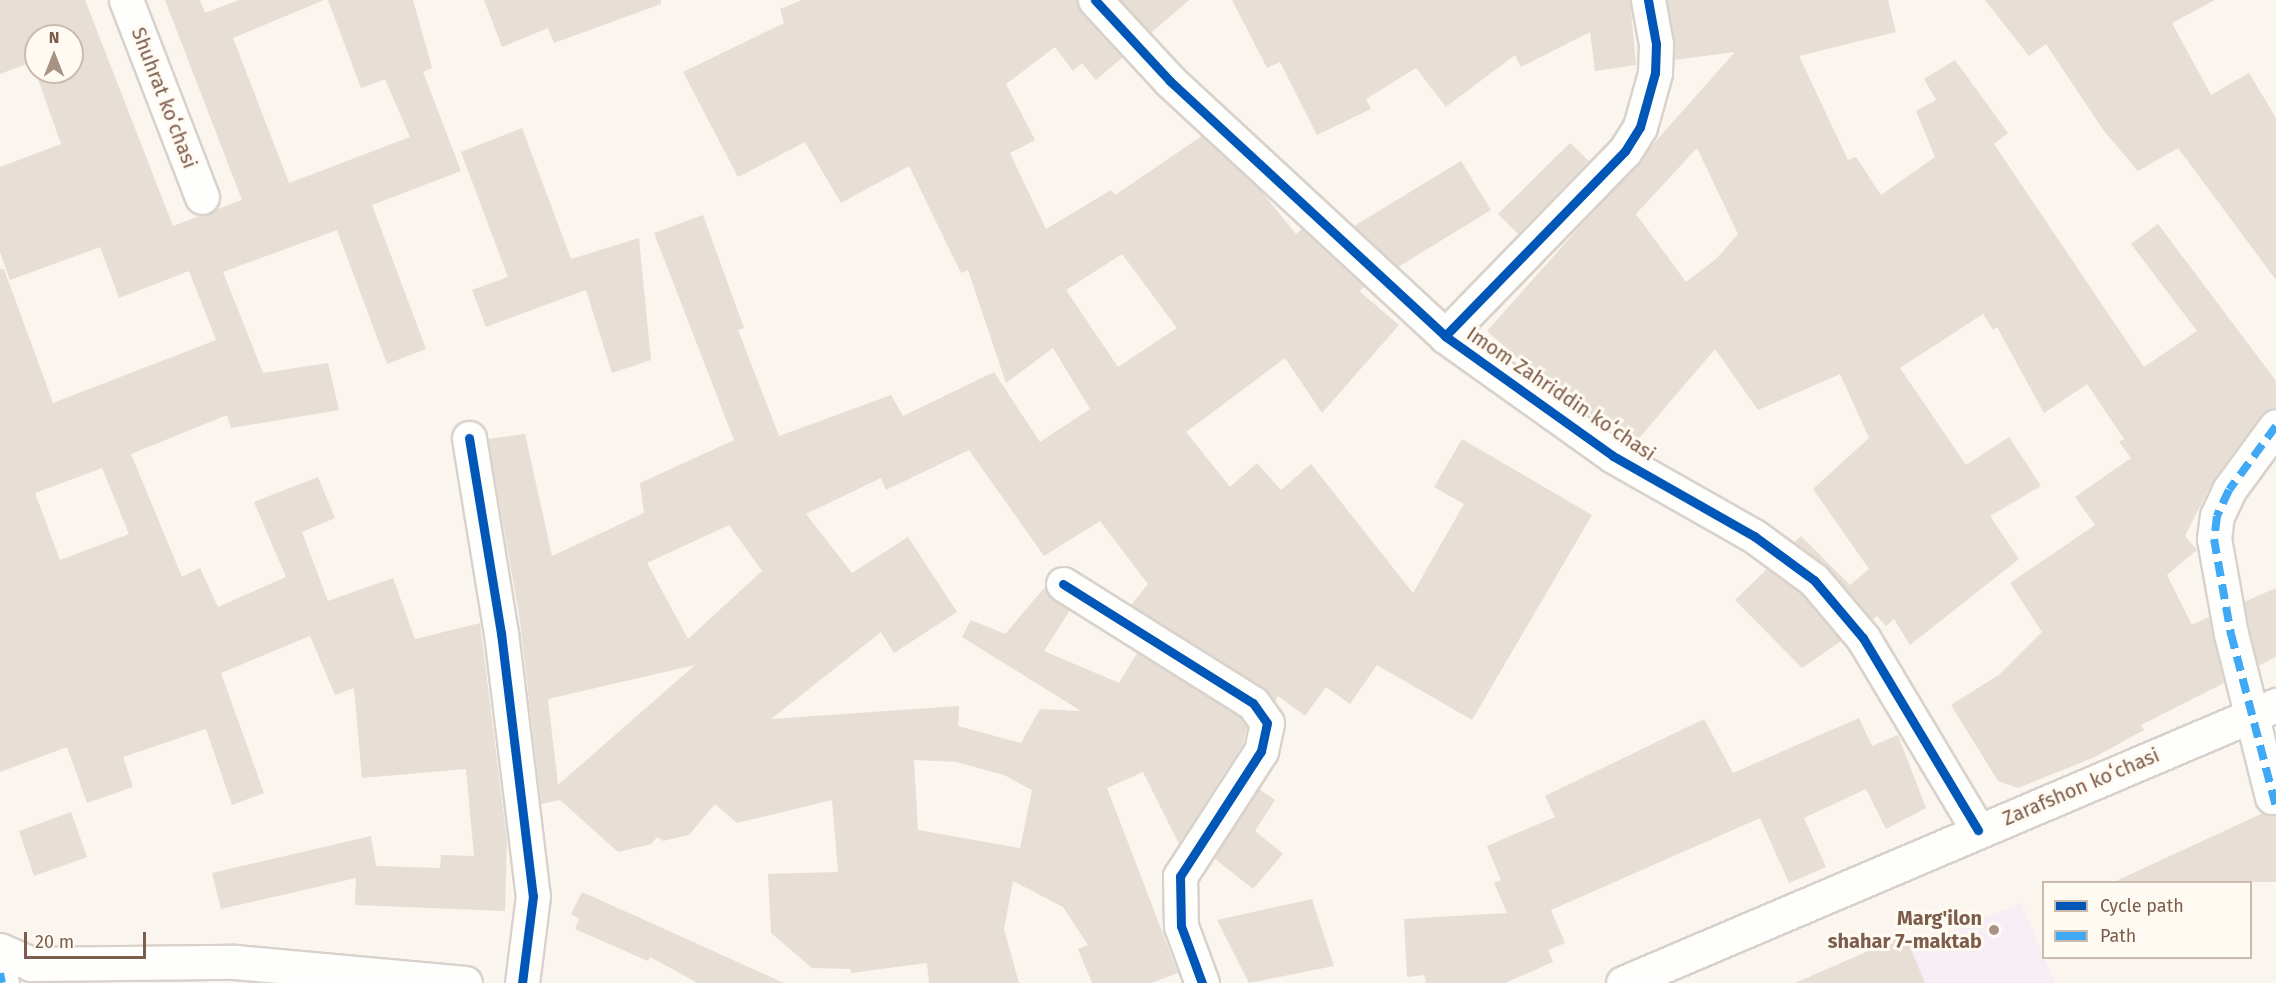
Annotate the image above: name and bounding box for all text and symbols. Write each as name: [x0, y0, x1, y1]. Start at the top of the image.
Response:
north arrow: [24, 24, 84, 84]
street label: Shuhrat koʻchasi: [126, 24, 202, 172]
text: N: [49, 28, 59, 47]
street label: Imom Zahriddin koʻchasi: [1462, 322, 1660, 466]
street label: Zarafshon koʻchasi: [1999, 743, 2163, 831]
legend: [2042, 881, 2252, 959]
text: Cycle path: [2100, 895, 2184, 917]
place label: Marg'ilon shahar 7-maktab: [1828, 906, 1982, 953]
scale bar: [27, 920, 148, 958]
marker: Marg'ilon shahar 7-maktab: [1987, 923, 2001, 937]
text: Path: [2100, 925, 2136, 947]
text: 20 m: [35, 931, 74, 953]

